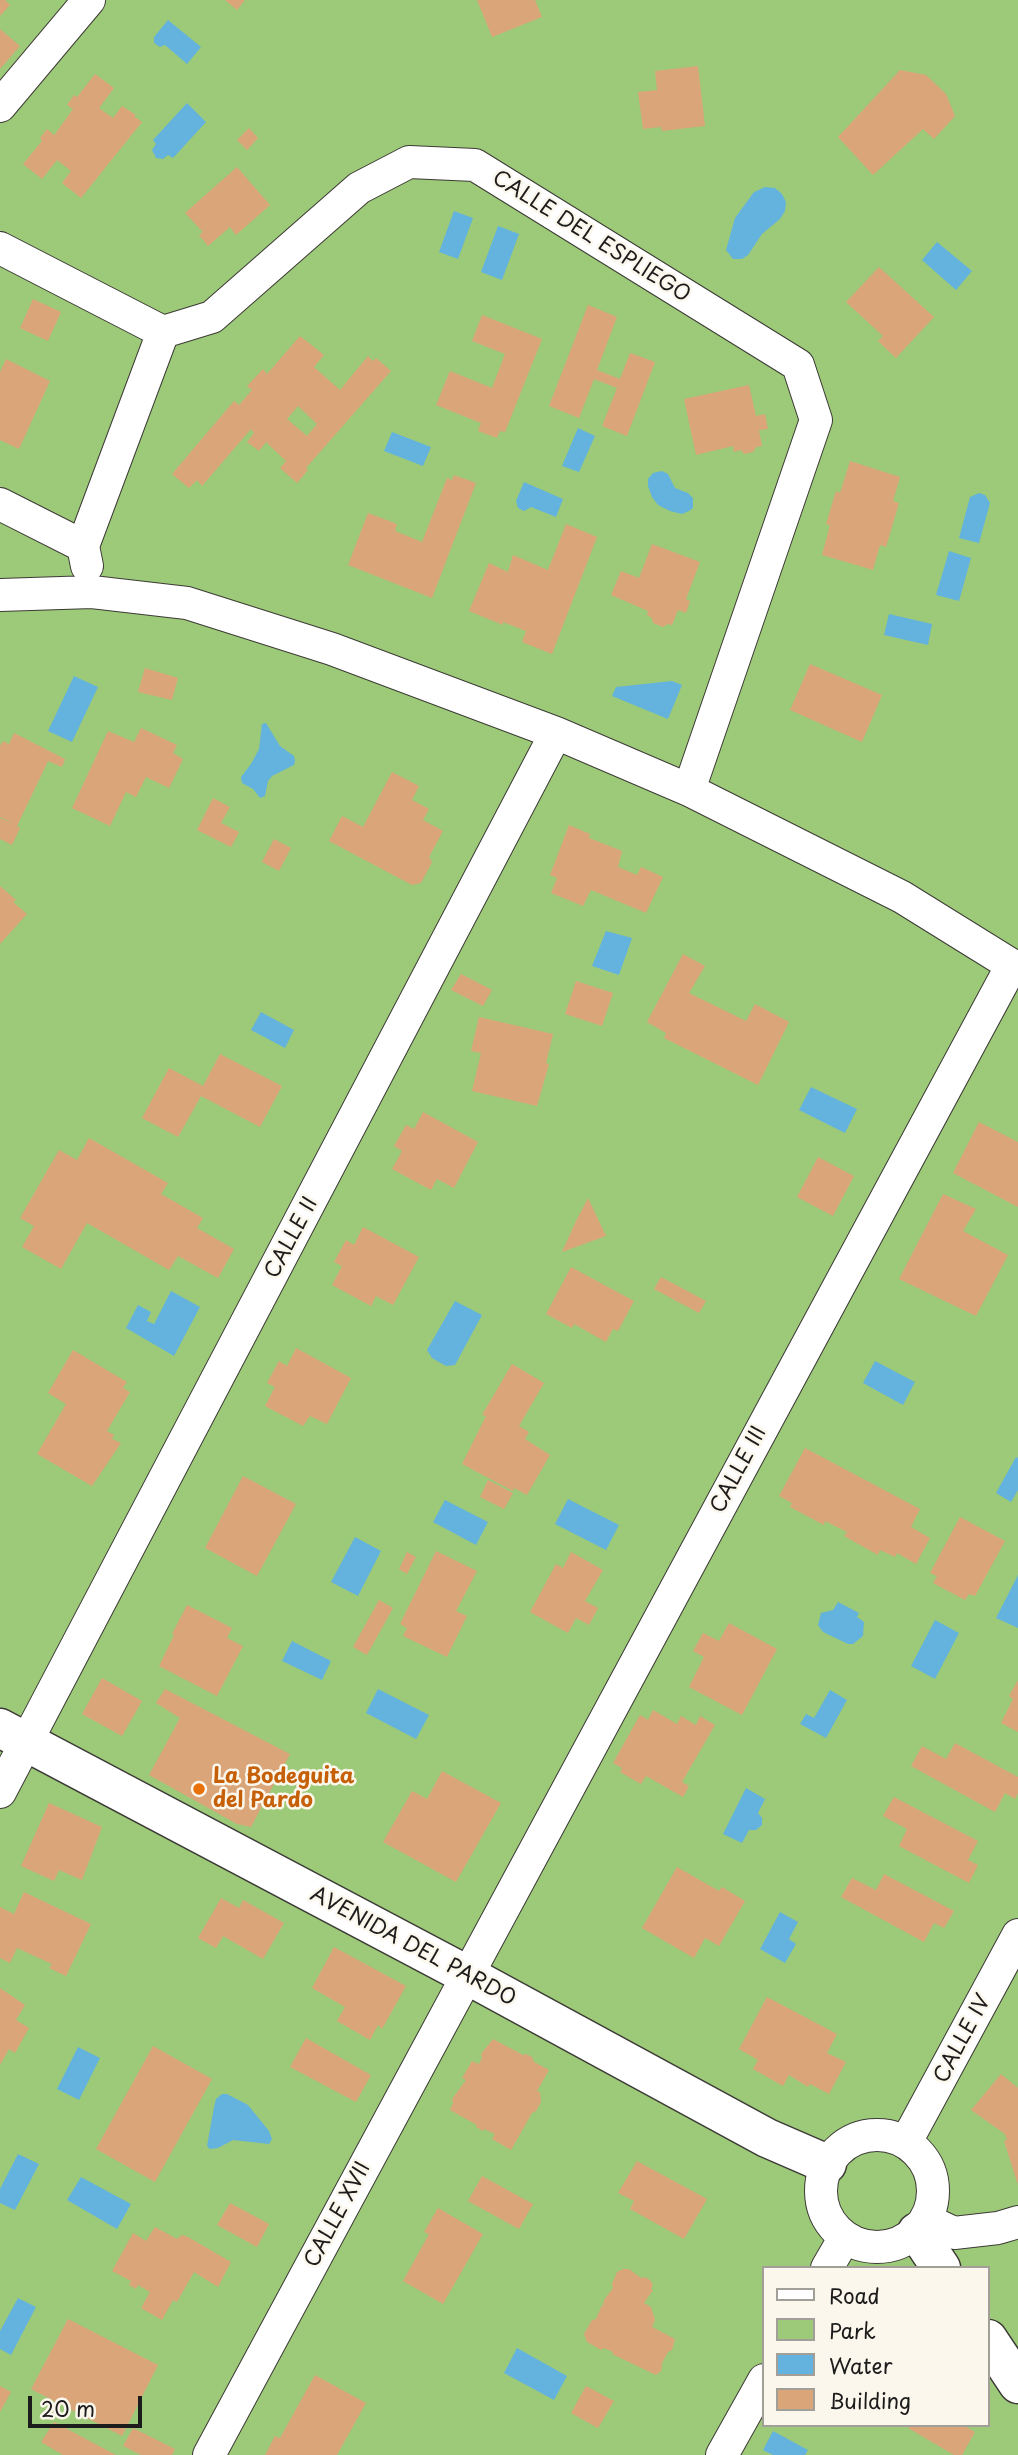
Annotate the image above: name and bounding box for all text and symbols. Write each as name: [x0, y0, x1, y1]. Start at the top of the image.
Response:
street label: CALLE DEL ESPLIEGO: [487, 166, 695, 308]
street label: CALLE II: [260, 1193, 324, 1283]
street label: CALLE III: [706, 1422, 772, 1518]
place label: La Bodeguita del Pardo: [213, 1764, 354, 1814]
marker: La Bodeguita del Pardo: [191, 1781, 207, 1797]
street label: AVENIDA DEL PARDO: [306, 1882, 520, 2012]
street label: CALLE IV: [929, 1990, 997, 2088]
street label: CALLE XVII: [300, 2158, 376, 2272]
legend: [762, 2266, 990, 2427]
text: Road: [829, 2279, 880, 2311]
text: Park: [829, 2314, 876, 2346]
text: Water: [829, 2349, 892, 2381]
scale bar: [32, 2382, 145, 2426]
text: Building: [829, 2384, 911, 2416]
text: 20 m: [41, 2392, 95, 2424]

